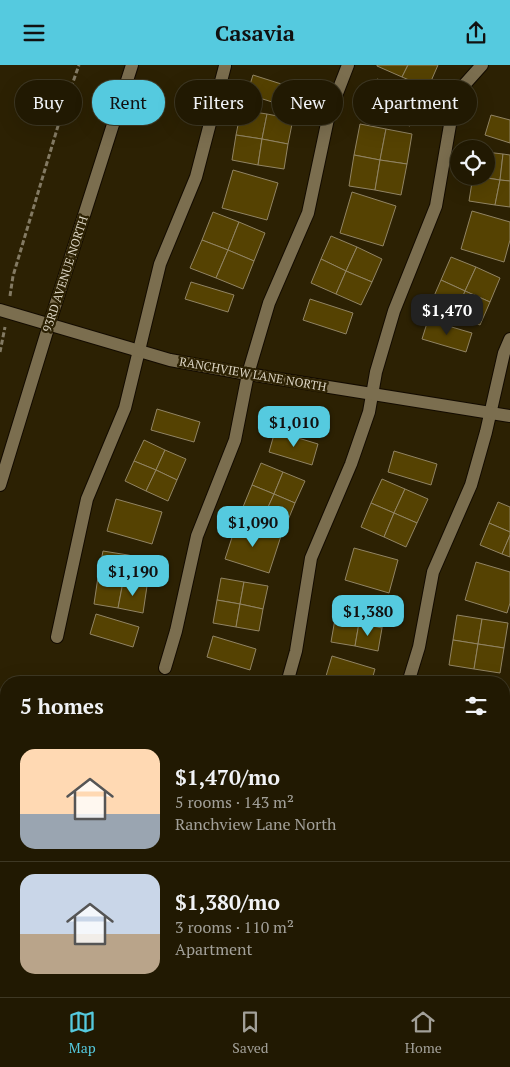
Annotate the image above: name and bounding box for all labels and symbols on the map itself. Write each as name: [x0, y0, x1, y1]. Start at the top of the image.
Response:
street label: 93RD AVENUE NORTH: [39, 214, 91, 334]
pin: $1,470: [406, 293, 488, 336]
street label: RANCHVIEW LANE NORTH: [178, 354, 328, 394]
pin: $1,010: [253, 405, 335, 448]
pin: $1,090: [212, 505, 294, 548]
pin: $1,190: [92, 555, 174, 597]
pin: $1,380: [327, 595, 409, 637]

